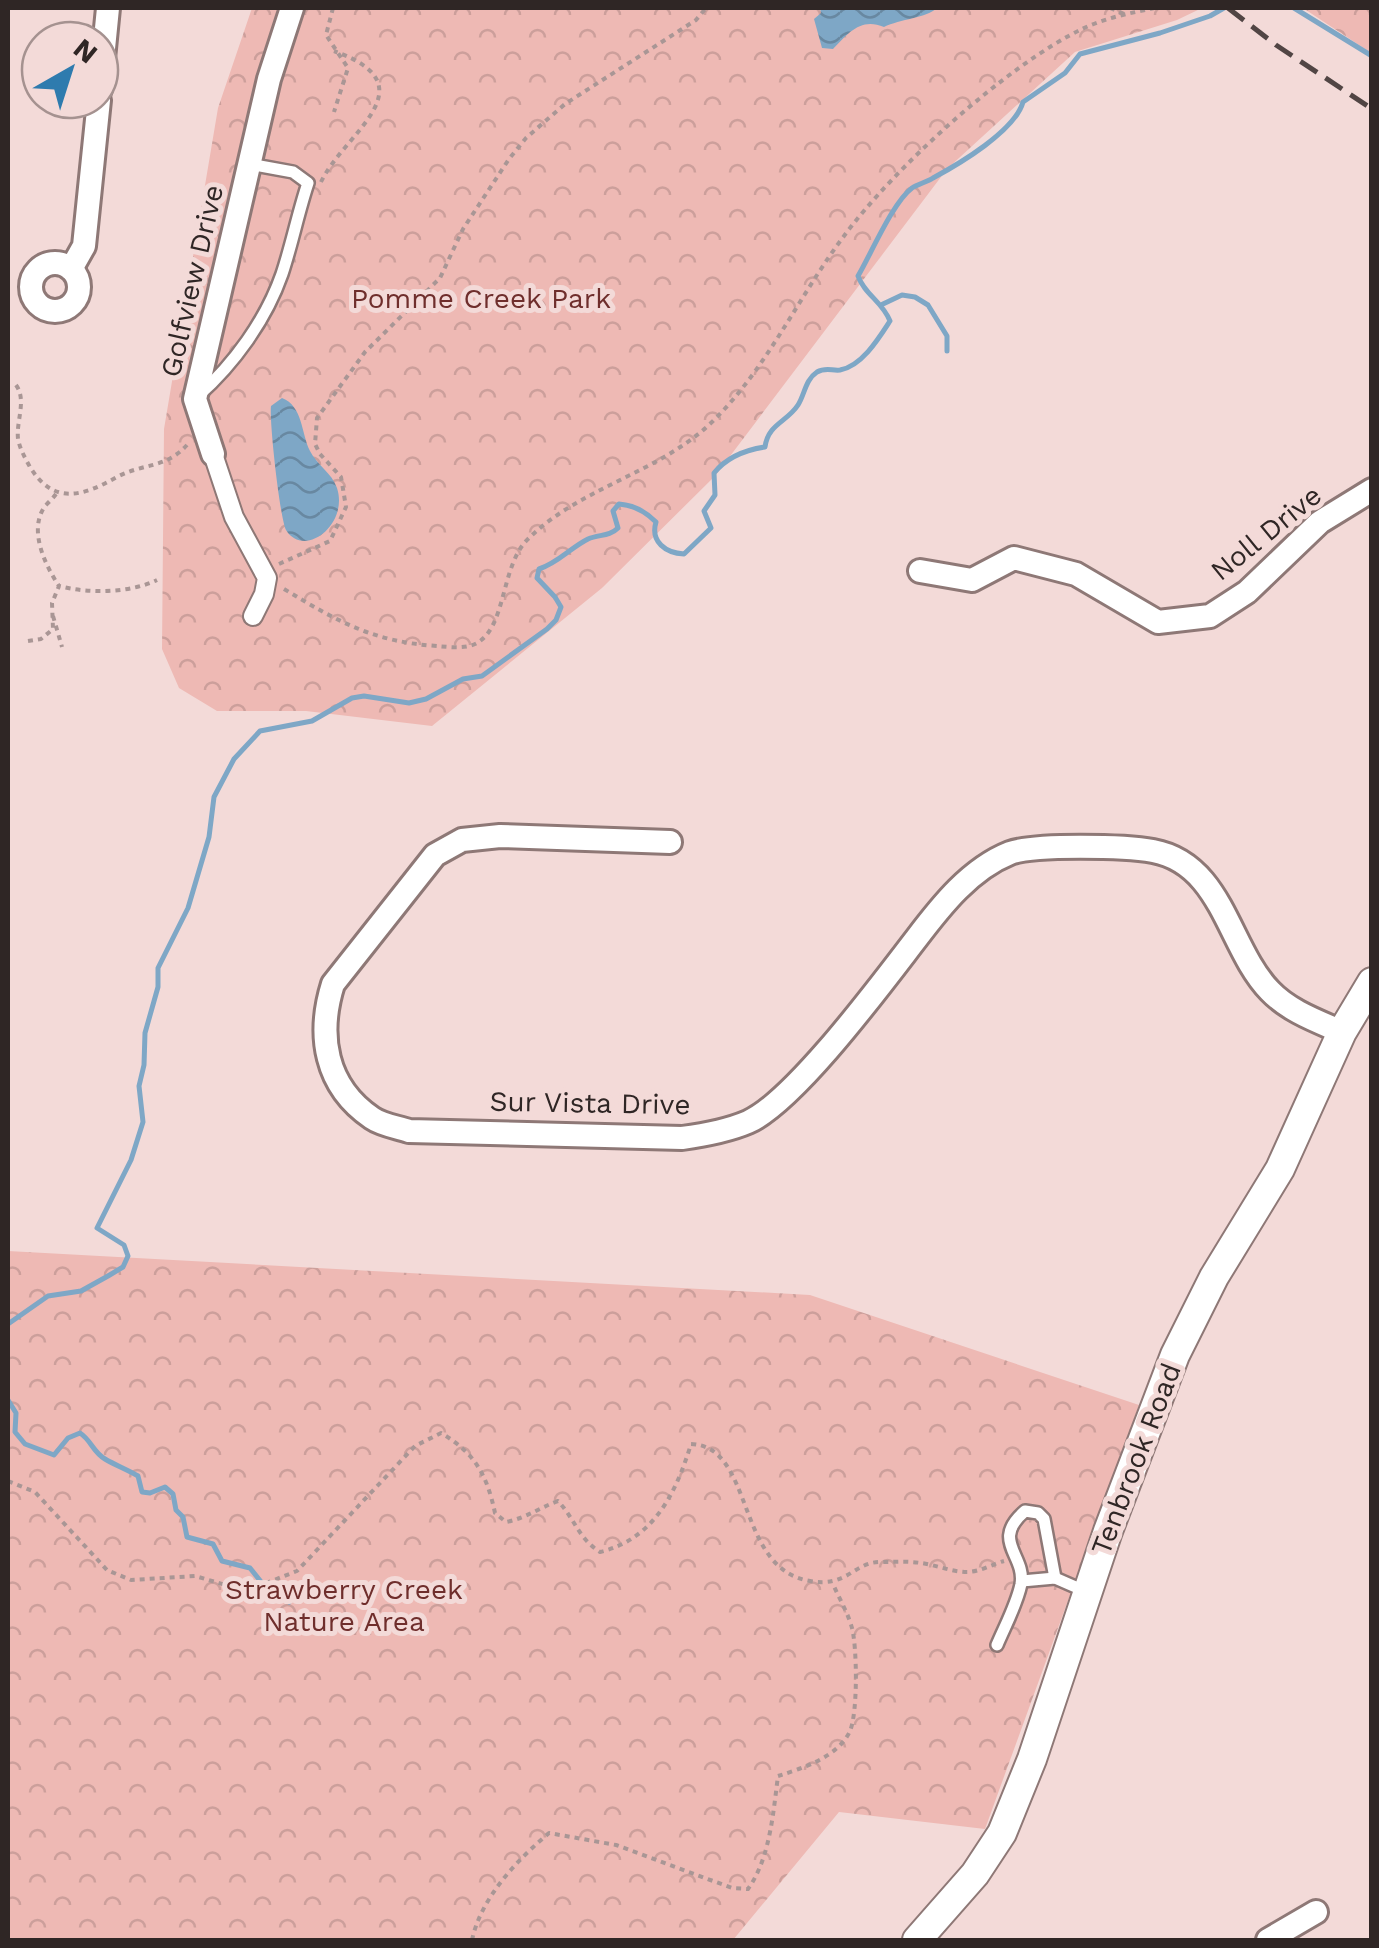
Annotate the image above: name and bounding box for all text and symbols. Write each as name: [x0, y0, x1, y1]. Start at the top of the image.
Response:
north arrow: [20, 20, 120, 120]
text: N: [67, 32, 104, 70]
street label: Golfview Drive: [154, 182, 230, 380]
park label: Pomme Creek Park: [351, 282, 611, 315]
street label: Noll Drive: [1204, 478, 1328, 588]
street label: Sur Vista Drive: [489, 1085, 691, 1121]
street label: Tenbrook Road: [1084, 1359, 1188, 1559]
park label: Strawberry Creek Nature Area: [225, 1573, 463, 1638]

